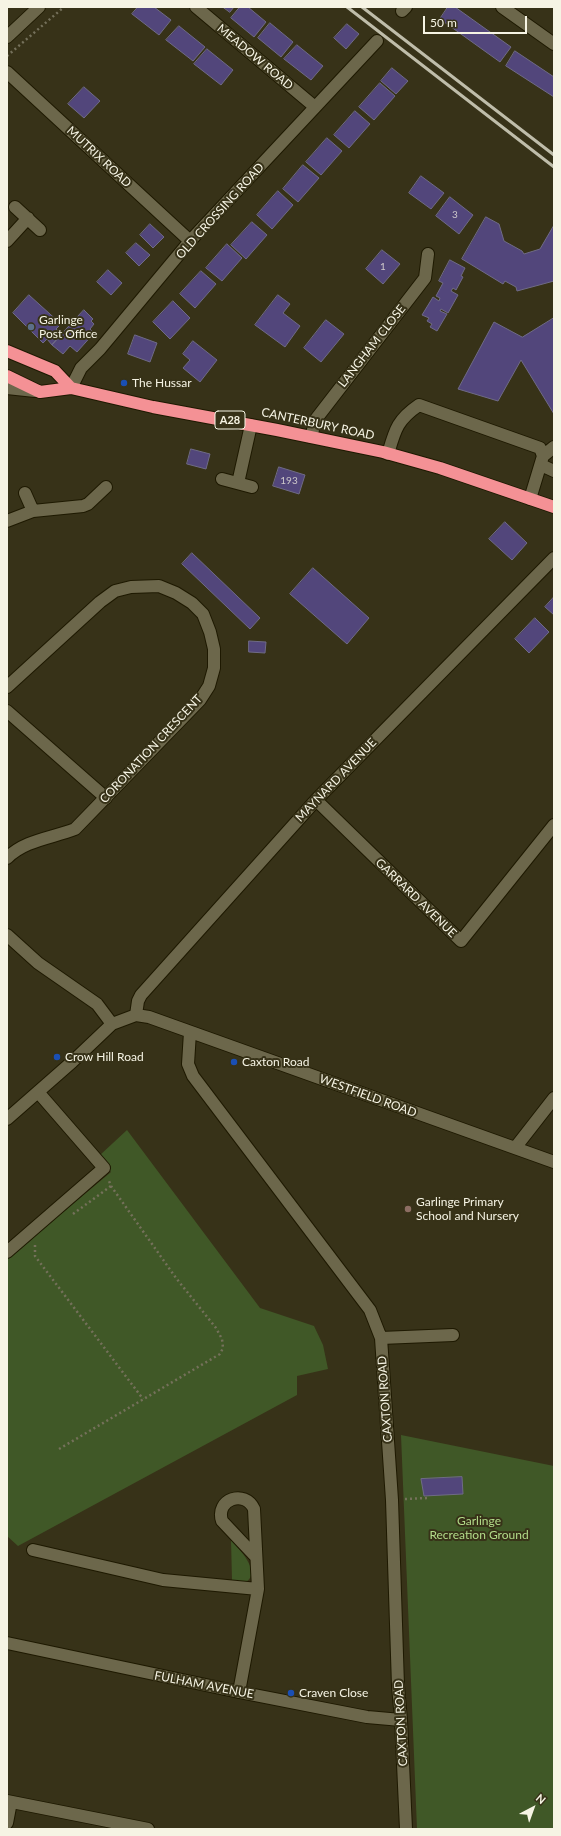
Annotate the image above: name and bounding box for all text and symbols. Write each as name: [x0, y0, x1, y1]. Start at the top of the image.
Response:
scale bar: [425, 8, 529, 34]
text: 50 m: [430, 15, 457, 30]
street label: MEADOW ROAD: [214, 21, 296, 93]
street label: MUTRIX ROAD: [64, 123, 134, 191]
street label: OLD CROSSING ROAD: [173, 160, 267, 262]
house number: 3: [452, 209, 458, 221]
house number: 1: [380, 261, 386, 273]
street label: LANGHAM CLOSE: [335, 302, 409, 390]
place label: Garlinge Post Office: [39, 313, 97, 341]
marker: Garlinge Post Office: [26, 322, 36, 332]
place label: The Hussar: [132, 376, 192, 390]
marker: The Hussar: [119, 378, 129, 388]
street label: CANTERBURY ROAD: [260, 405, 376, 443]
road number: A28: [215, 411, 245, 429]
house number: 193: [280, 475, 298, 487]
street label: CORONATION CRESCENT: [97, 692, 205, 806]
street label: MAYNARD AVENUE: [292, 735, 380, 825]
street label: GARRARD AVENUE: [372, 856, 460, 940]
place label: Crow Hill Road: [65, 1050, 144, 1064]
marker: Crow Hill Road: [52, 1052, 62, 1062]
place label: Caxton Road: [242, 1055, 309, 1069]
marker: Caxton Road: [229, 1057, 239, 1067]
street label: WESTFIELD ROAD: [317, 1072, 419, 1120]
place label: Garlinge Primary School and Nursery: [416, 1195, 519, 1223]
marker: Garlinge Primary School and Nursery: [403, 1204, 413, 1214]
street label: CAXTON ROAD: [375, 1355, 395, 1443]
park label: Garlinge Recreation Ground: [429, 1514, 529, 1542]
street label: FULHAM AVENUE: [153, 1668, 255, 1702]
street label: CAXTON ROAD: [392, 1679, 410, 1767]
place label: Craven Close: [299, 1686, 368, 1700]
marker: Craven Close: [286, 1688, 296, 1698]
north arrow: [513, 1788, 553, 1828]
text: N: [534, 1791, 549, 1806]

